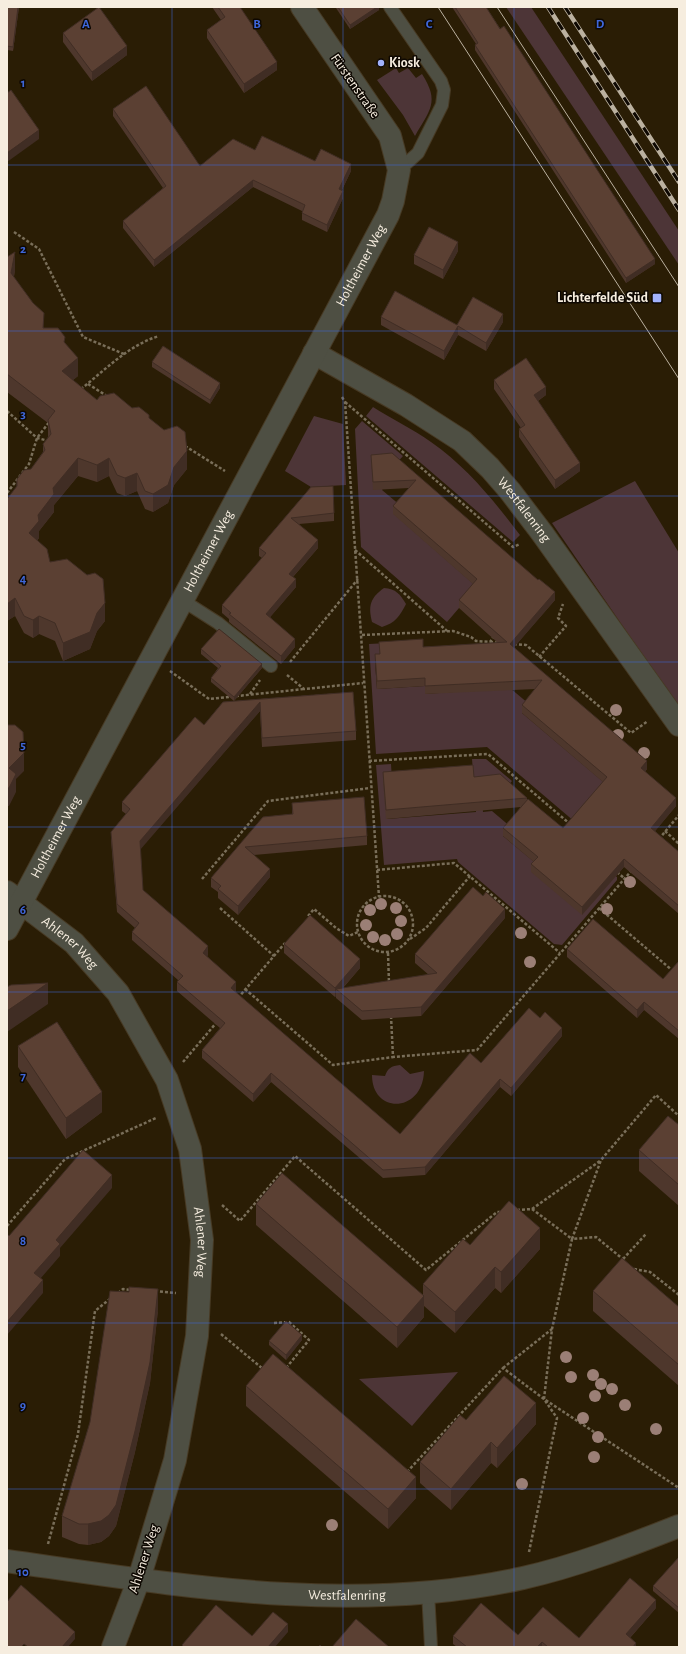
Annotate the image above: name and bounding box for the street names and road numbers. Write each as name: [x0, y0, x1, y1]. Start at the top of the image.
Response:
street label: Fürstenstraße: [328, 51, 382, 121]
street label: Holtheimer Weg: [333, 222, 389, 309]
street label: Westfalenring: [495, 475, 553, 545]
street label: Holtheimer Weg: [181, 508, 236, 595]
street label: Holtheimer Weg: [28, 794, 84, 881]
street label: Ahlener Weg: [39, 914, 101, 972]
street label: Ahlener Weg: [191, 1206, 209, 1278]
street label: Ahlener Weg: [126, 1523, 162, 1595]
street label: Westfalenring: [308, 1588, 386, 1603]

